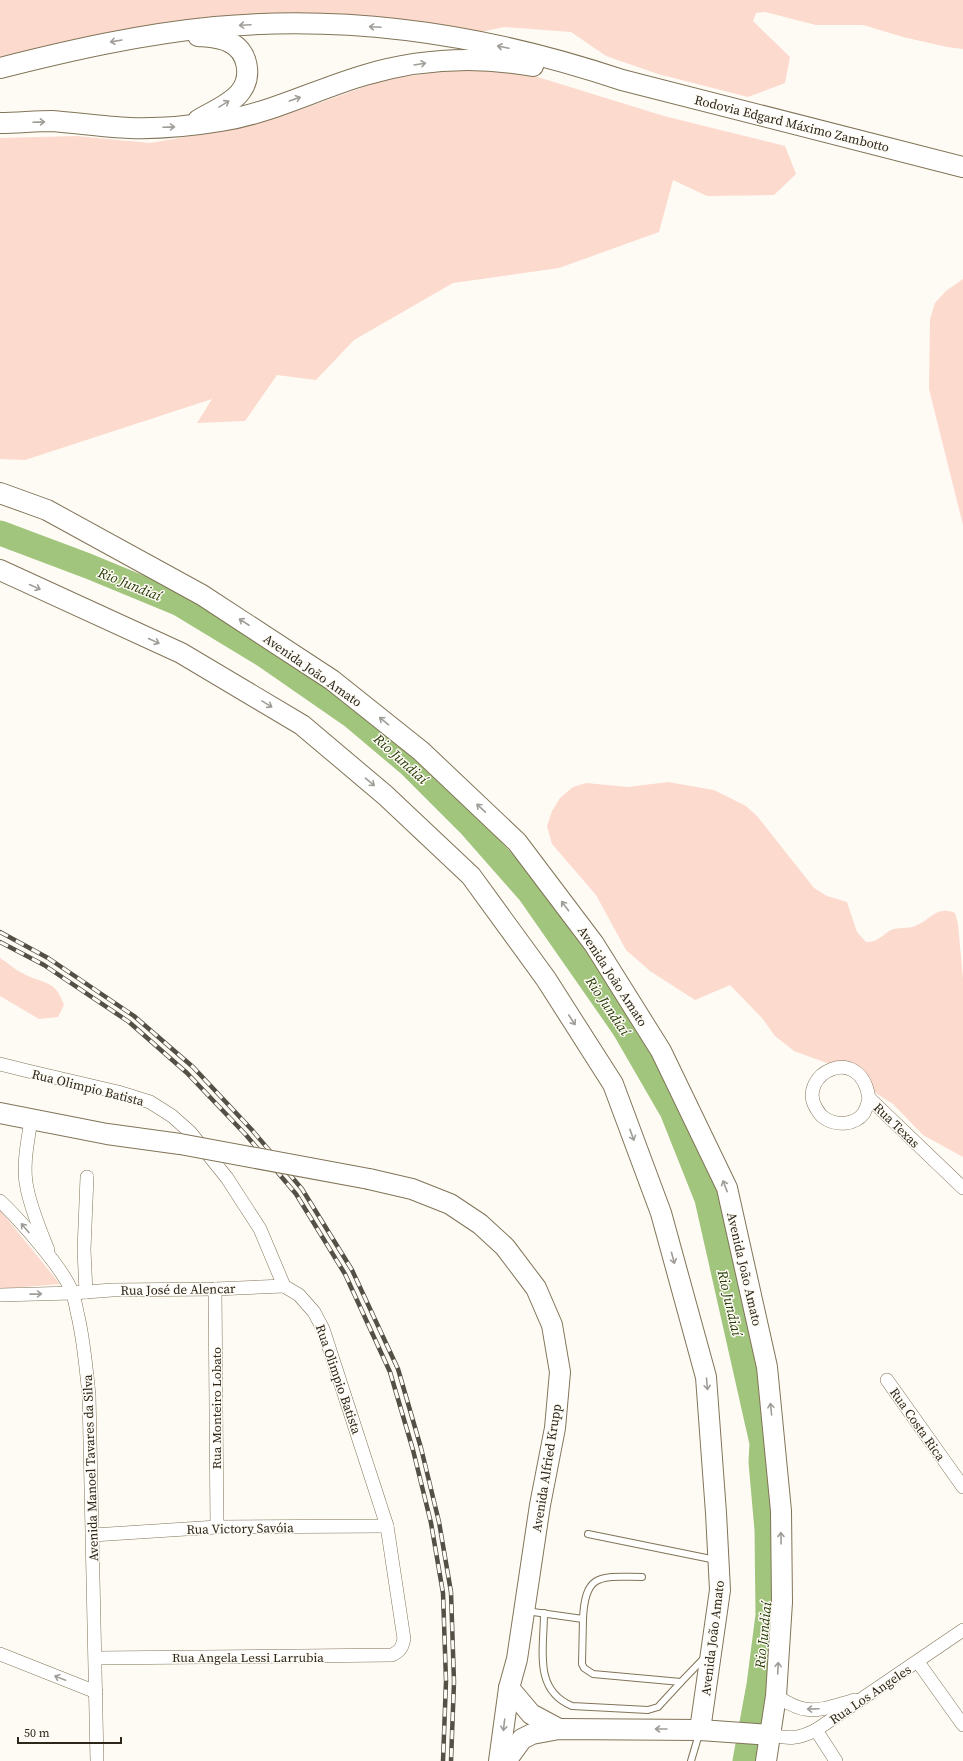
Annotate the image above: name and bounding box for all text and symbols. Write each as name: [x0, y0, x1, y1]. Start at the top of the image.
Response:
one-way arrow: [239, 22, 252, 29]
one-way arrow: [369, 23, 382, 31]
one-way arrow: [110, 37, 123, 45]
one-way arrow: [497, 42, 510, 50]
one-way arrow: [413, 60, 426, 68]
street label: Rodovia Edgard Máximo Zambotto: [693, 91, 891, 156]
one-way arrow: [289, 95, 301, 103]
one-way arrow: [218, 100, 230, 108]
one-way arrow: [32, 118, 45, 126]
one-way arrow: [162, 123, 175, 131]
water label: Rio Jundiaí: [94, 562, 165, 606]
one-way arrow: [29, 583, 41, 591]
one-way arrow: [239, 618, 250, 626]
street label: Avenida João Amato: [260, 630, 365, 711]
one-way arrow: [147, 637, 159, 645]
one-way arrow: [261, 701, 273, 709]
one-way arrow: [379, 717, 389, 726]
water label: Rio Jundiaí: [369, 729, 433, 789]
one-way arrow: [365, 778, 376, 787]
one-way arrow: [476, 803, 486, 813]
one-way arrow: [561, 901, 569, 912]
street label: Avenida João Amato: [574, 923, 651, 1030]
water label: Rio Jundiaí: [580, 972, 635, 1040]
one-way arrow: [568, 1015, 576, 1026]
street label: Rua Olimpio Batista: [30, 1065, 146, 1110]
street label: Rua Texas: [870, 1099, 924, 1152]
one-way arrow: [628, 1129, 636, 1141]
one-way arrow: [721, 1180, 729, 1192]
street label: Avenida João Amato: [723, 1211, 766, 1328]
one-way arrow: [20, 1223, 29, 1233]
one-way arrow: [670, 1251, 677, 1264]
water label: Rio Jundiaí: [713, 1267, 747, 1338]
street label: Rua José de Alencar: [120, 1280, 236, 1299]
one-way arrow: [29, 1290, 42, 1298]
street label: Rua Olimpio Batista: [312, 1322, 365, 1437]
street label: Rua Monteiro Lobato: [208, 1347, 225, 1469]
street label: Avenida Manoel Tavares da Silva: [79, 1374, 102, 1562]
one-way arrow: [703, 1377, 710, 1390]
street label: Rua Costa Rica: [886, 1384, 949, 1465]
street label: Avenida Alfried Krupp: [528, 1403, 565, 1533]
one-way arrow: [767, 1403, 774, 1416]
street label: Rua Victory Savóia: [186, 1519, 294, 1538]
one-way arrow: [777, 1532, 785, 1545]
street label: Avenida João Amato: [697, 1579, 728, 1697]
water label: Rio Jundiaí: [749, 1600, 777, 1670]
street label: Rua Angela Lessi Larrubia: [172, 1649, 324, 1666]
street label: Rua Los Angeles: [826, 1661, 915, 1728]
one-way arrow: [774, 1662, 781, 1675]
one-way arrow: [55, 1673, 67, 1681]
one-way arrow: [807, 1705, 820, 1713]
one-way arrow: [500, 1718, 508, 1731]
scale bar: [18, 1719, 121, 1745]
text: 50 m: [24, 1725, 50, 1741]
one-way arrow: [655, 1725, 668, 1733]

